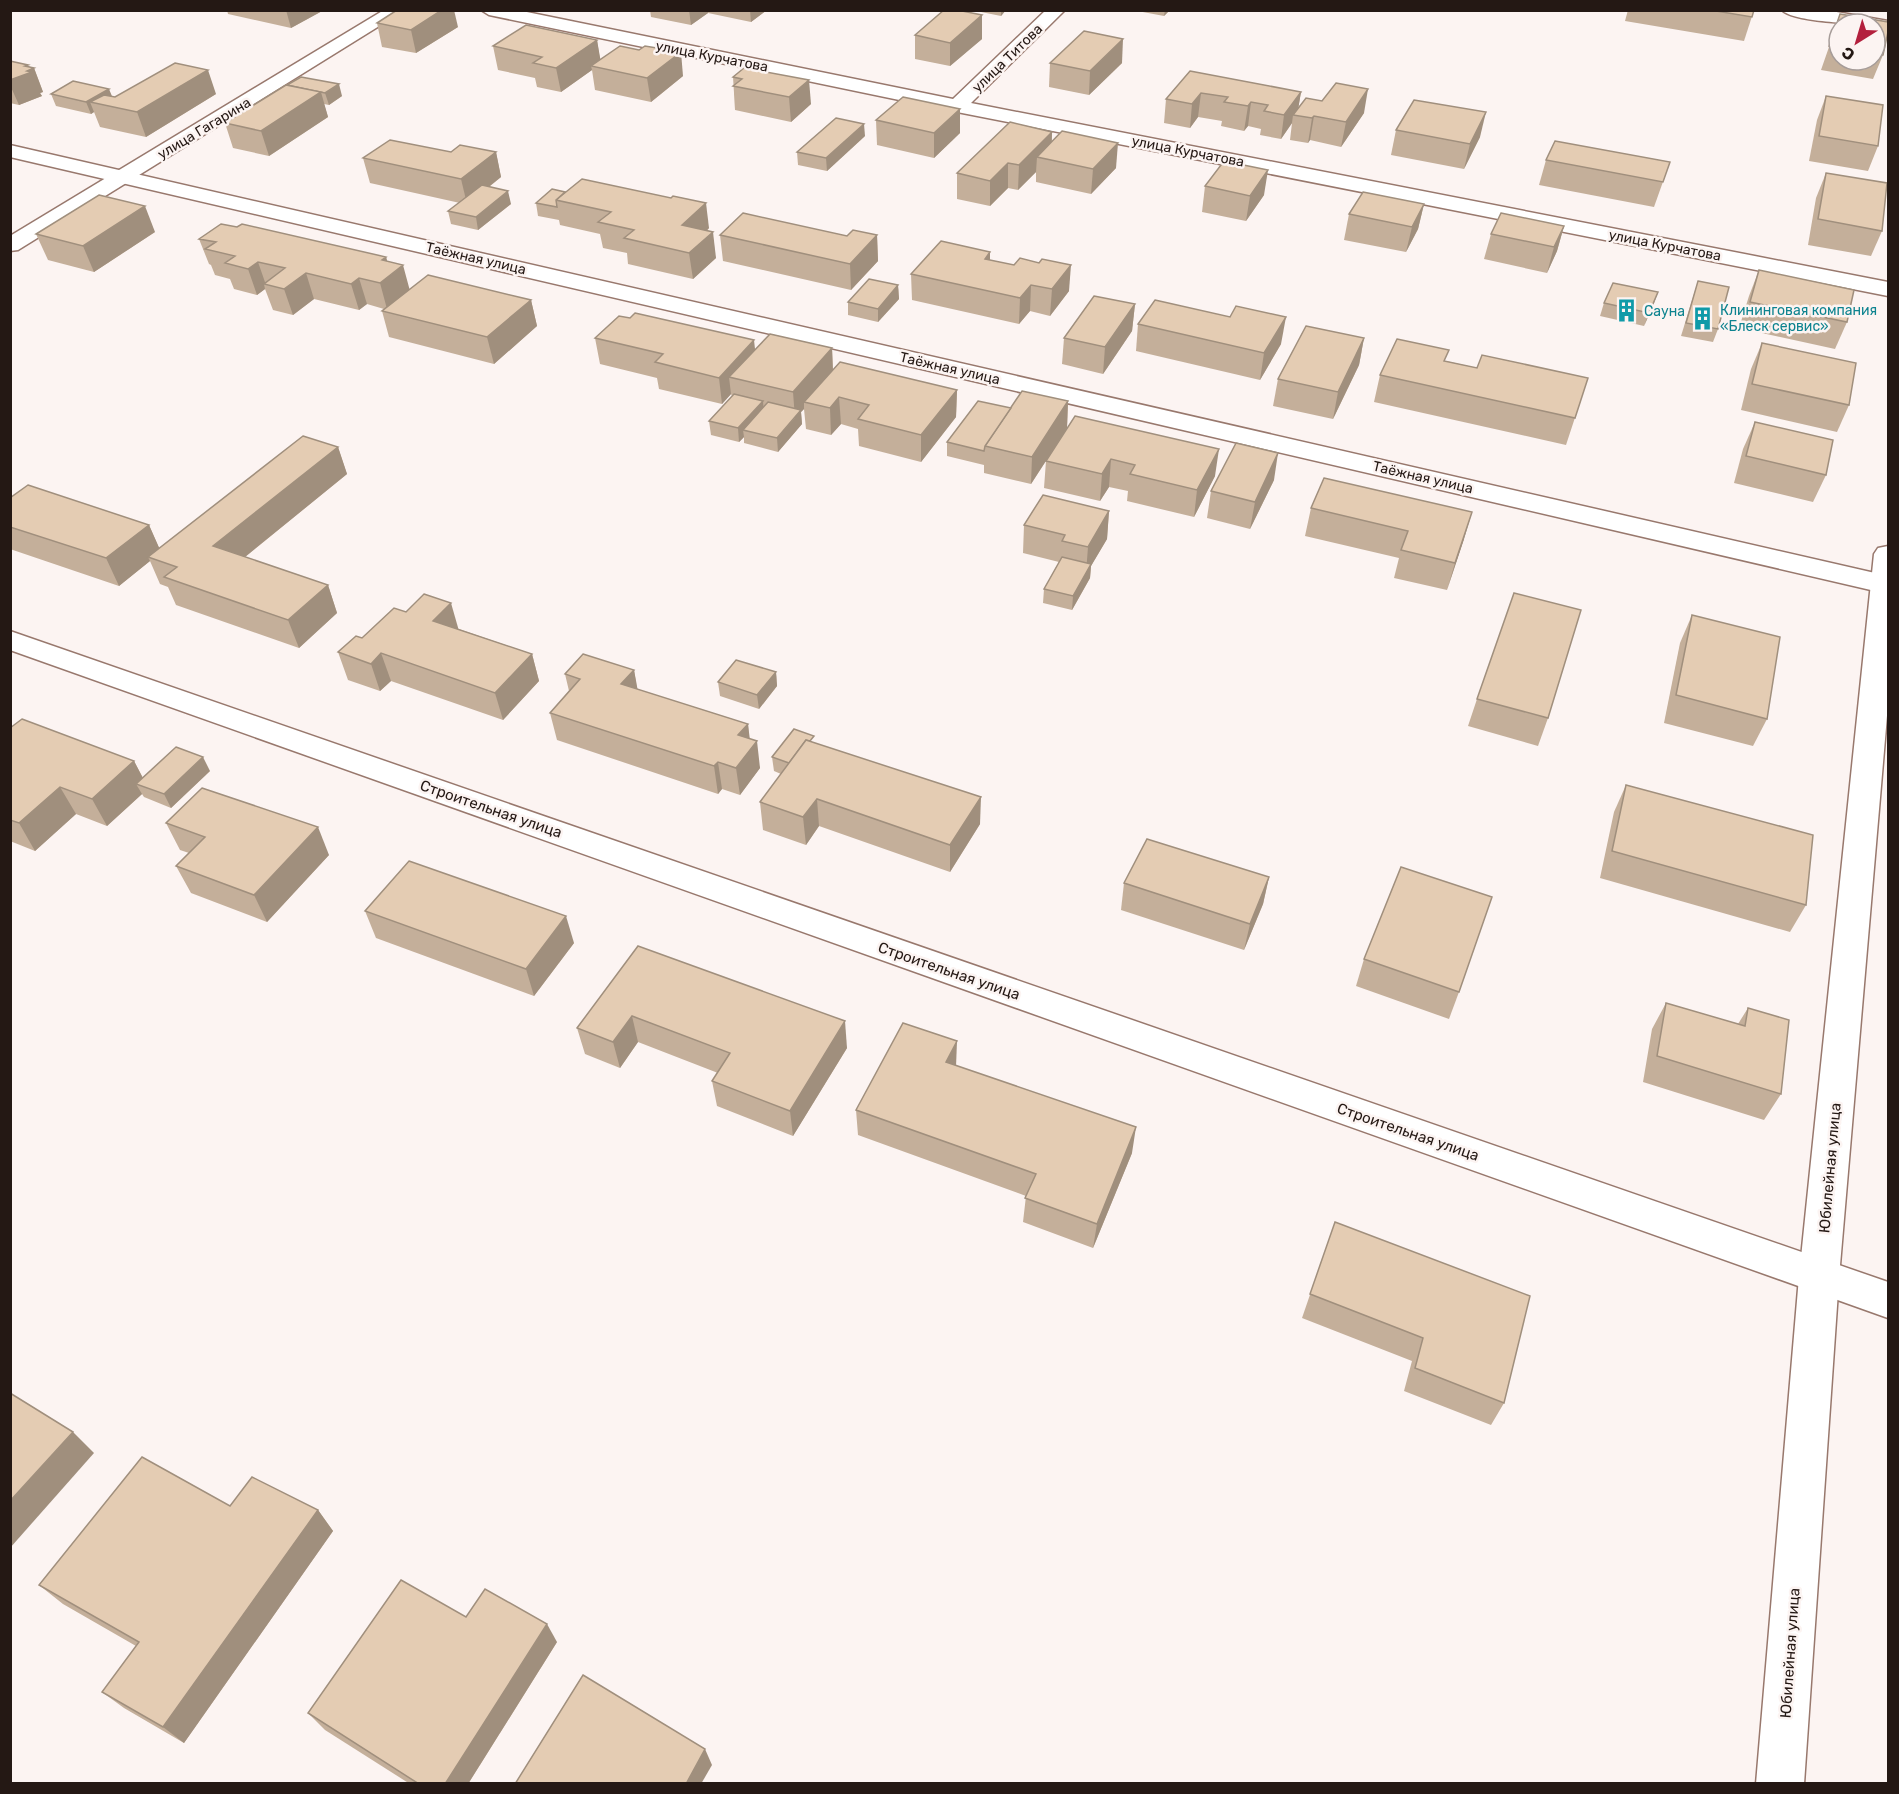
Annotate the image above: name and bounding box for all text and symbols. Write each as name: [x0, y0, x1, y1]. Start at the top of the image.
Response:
north arrow: [1827, 12, 1887, 72]
street label: улица Титова: [969, 21, 1046, 96]
street label: улица Курчатова: [654, 37, 770, 76]
text: С: [1838, 43, 1858, 65]
street label: улица Гагарина: [155, 94, 254, 163]
street label: улица Курчатова: [1130, 132, 1246, 171]
street label: улица Курчатова: [1607, 226, 1723, 265]
street label: Таёжная улица: [424, 239, 528, 278]
building icon: Сауна: [1613, 298, 1639, 324]
place label: Клининговая компания «Блеск сервис»: [1720, 302, 1877, 335]
place label: Сауна: [1644, 303, 1685, 320]
building icon: Клининговая компания «Блеск сервис»: [1689, 305, 1715, 331]
street label: Таёжная улица: [898, 349, 1002, 388]
street label: Таёжная улица: [1371, 458, 1475, 497]
street label: Строительная улица: [418, 776, 564, 842]
street label: Строительная улица: [876, 938, 1022, 1004]
street label: Строительная улица: [1335, 1099, 1481, 1165]
street label: Юбилейная улица: [1815, 1102, 1845, 1234]
street label: Юбилейная улица: [1776, 1587, 1804, 1719]

